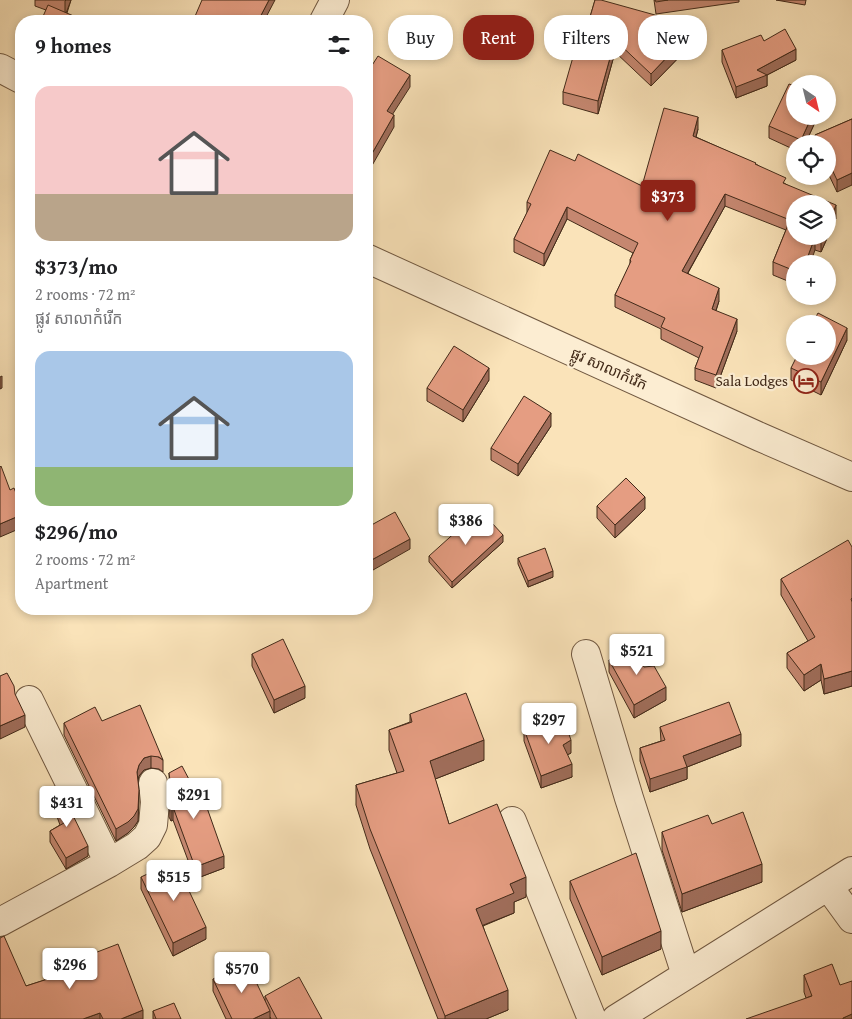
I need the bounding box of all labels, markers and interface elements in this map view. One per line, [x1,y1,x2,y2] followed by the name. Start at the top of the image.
[388,15,453,60] chip: Buy
[463,15,534,60] chip: Rent
[544,15,628,60] chip: Filters
[638,15,707,60] chip: New
[35,30,111,61] text: 9 homes
[325,31,353,59] icon: filters
[786,75,836,125] north arrow
[786,75,836,365] map controls
[149,118,239,208] icon: home
[786,135,836,185] button: locate
[638,180,698,222] pin: $373
[651,184,685,208] text: $373
[786,195,836,245] button: layers
[35,251,118,282] text: $373/mo
[786,255,836,305] button: +
[35,282,135,306] text: 2 rooms · 72 m²
[35,306,122,330] text: ផ្លូវ សាលាកំរើក
[786,315,836,365] button: −
[566,342,651,398] street label: ផ្លូវ សាលាកំរើក
[793,368,819,394] hotel icon: Sala Lodges
[716,370,788,391] place label: Sala Lodges
[149,383,239,473] icon: home
[436,504,496,546] pin: $386
[449,508,483,532] text: $386
[35,516,118,547] text: $296/mo
[35,547,135,571] text: 2 rooms · 72 m²
[35,571,108,595] text: Apartment
[607,634,667,676] pin: $521
[620,638,654,662] text: $521
[519,702,579,745] pin: $297
[532,707,566,731] text: $297
[164,778,224,820] pin: $291
[177,782,211,806] text: $291
[37,786,97,828] pin: $431
[50,790,84,814] text: $431
[144,860,204,902] pin: $515
[157,864,191,888] text: $515
[40,948,100,990] pin: $296
[53,952,87,976] text: $296
[212,952,272,994] pin: $570
[225,956,259,980] text: $570

